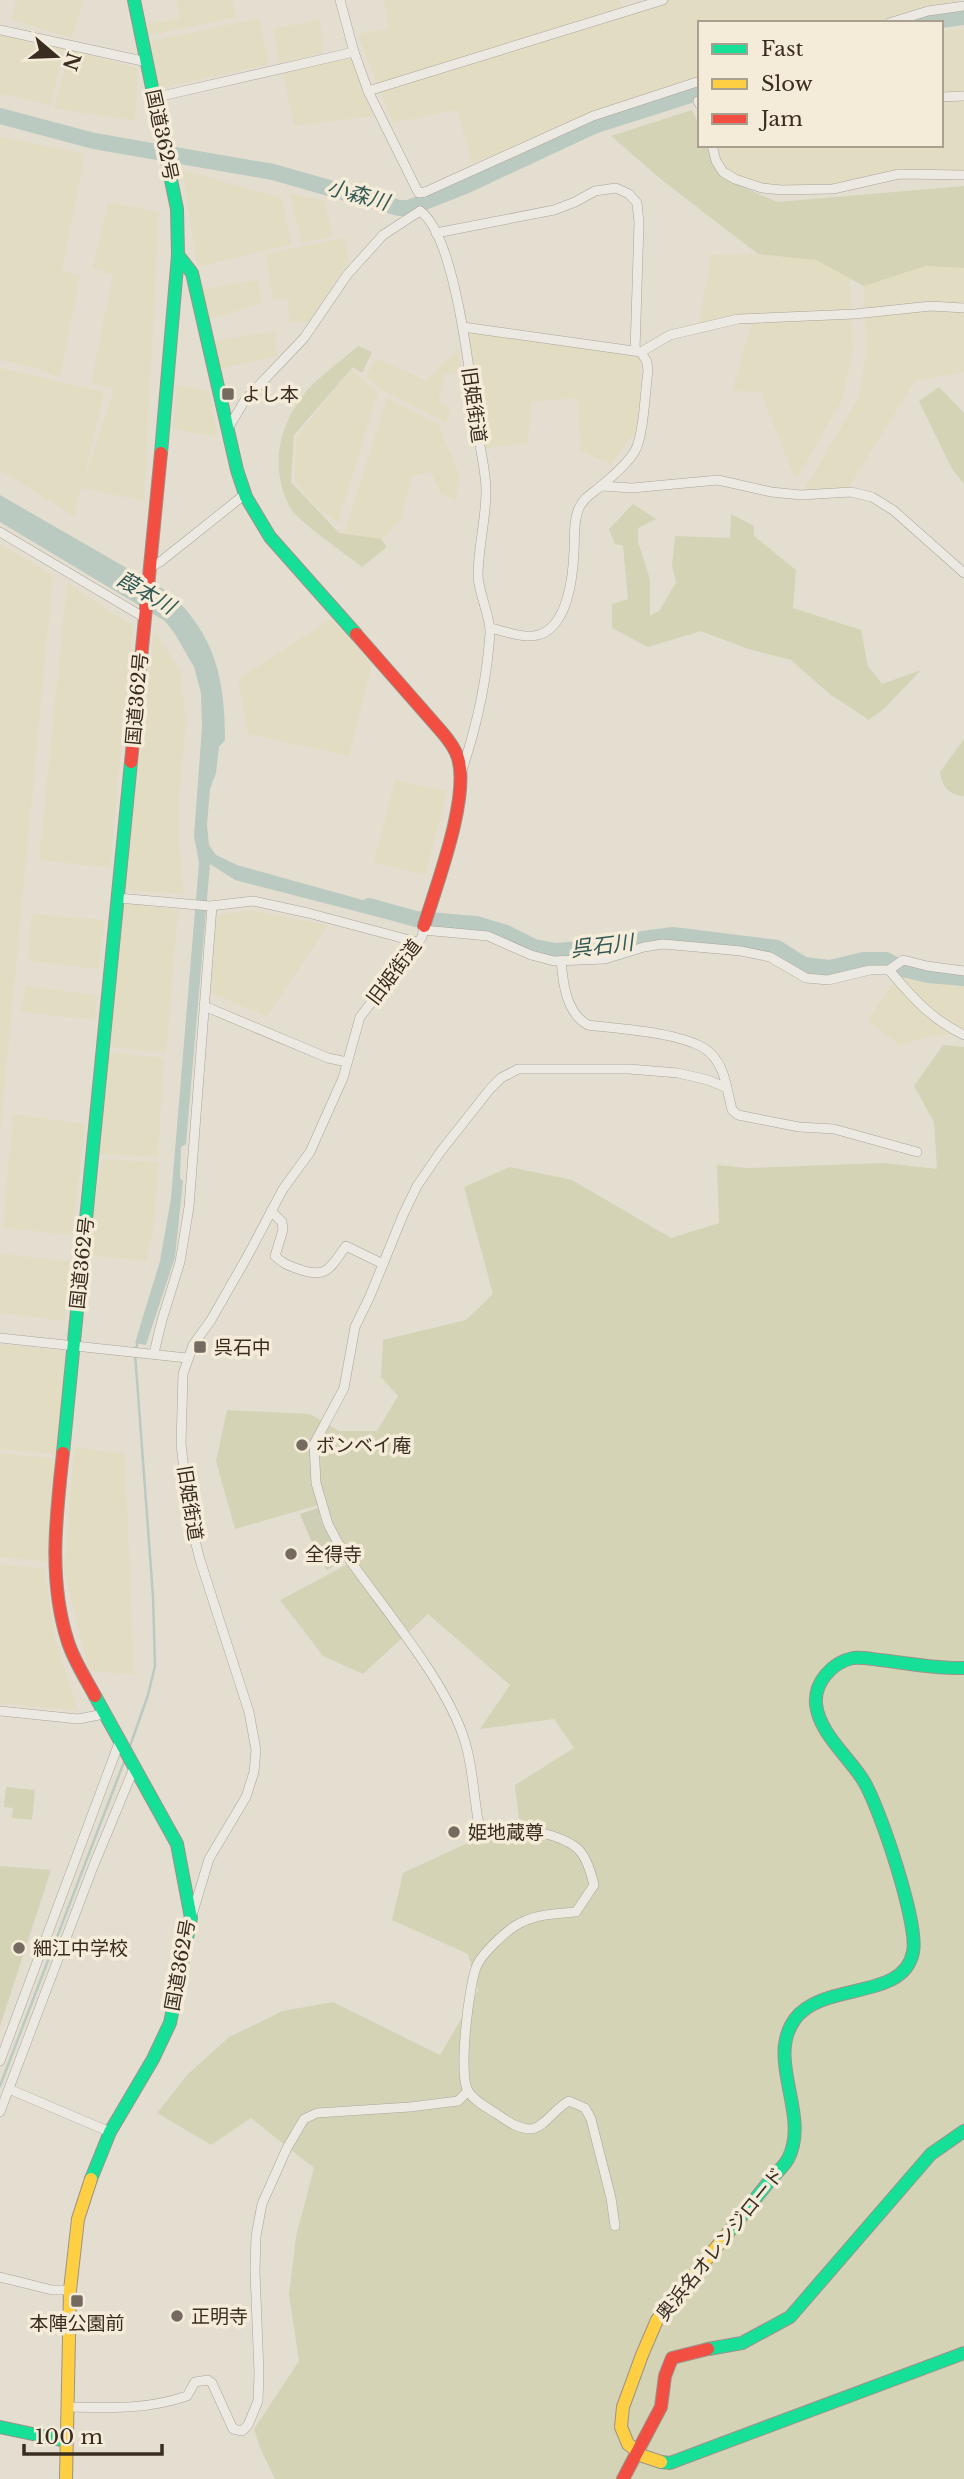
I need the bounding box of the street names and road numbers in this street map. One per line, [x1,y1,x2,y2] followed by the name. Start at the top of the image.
[141,87,183,183] street label: 国道362号
[457,366,491,444] street label: 旧姫街道
[122,652,152,746] street label: 国道362号
[362,935,426,1009] street label: 旧姫街道
[66,1216,98,1310] street label: 国道362号
[173,1464,207,1542] street label: 旧姫街道
[161,1917,199,2013] street label: 国道362号
[651,2163,789,2325] street label: 奥浜名オレンジロード

